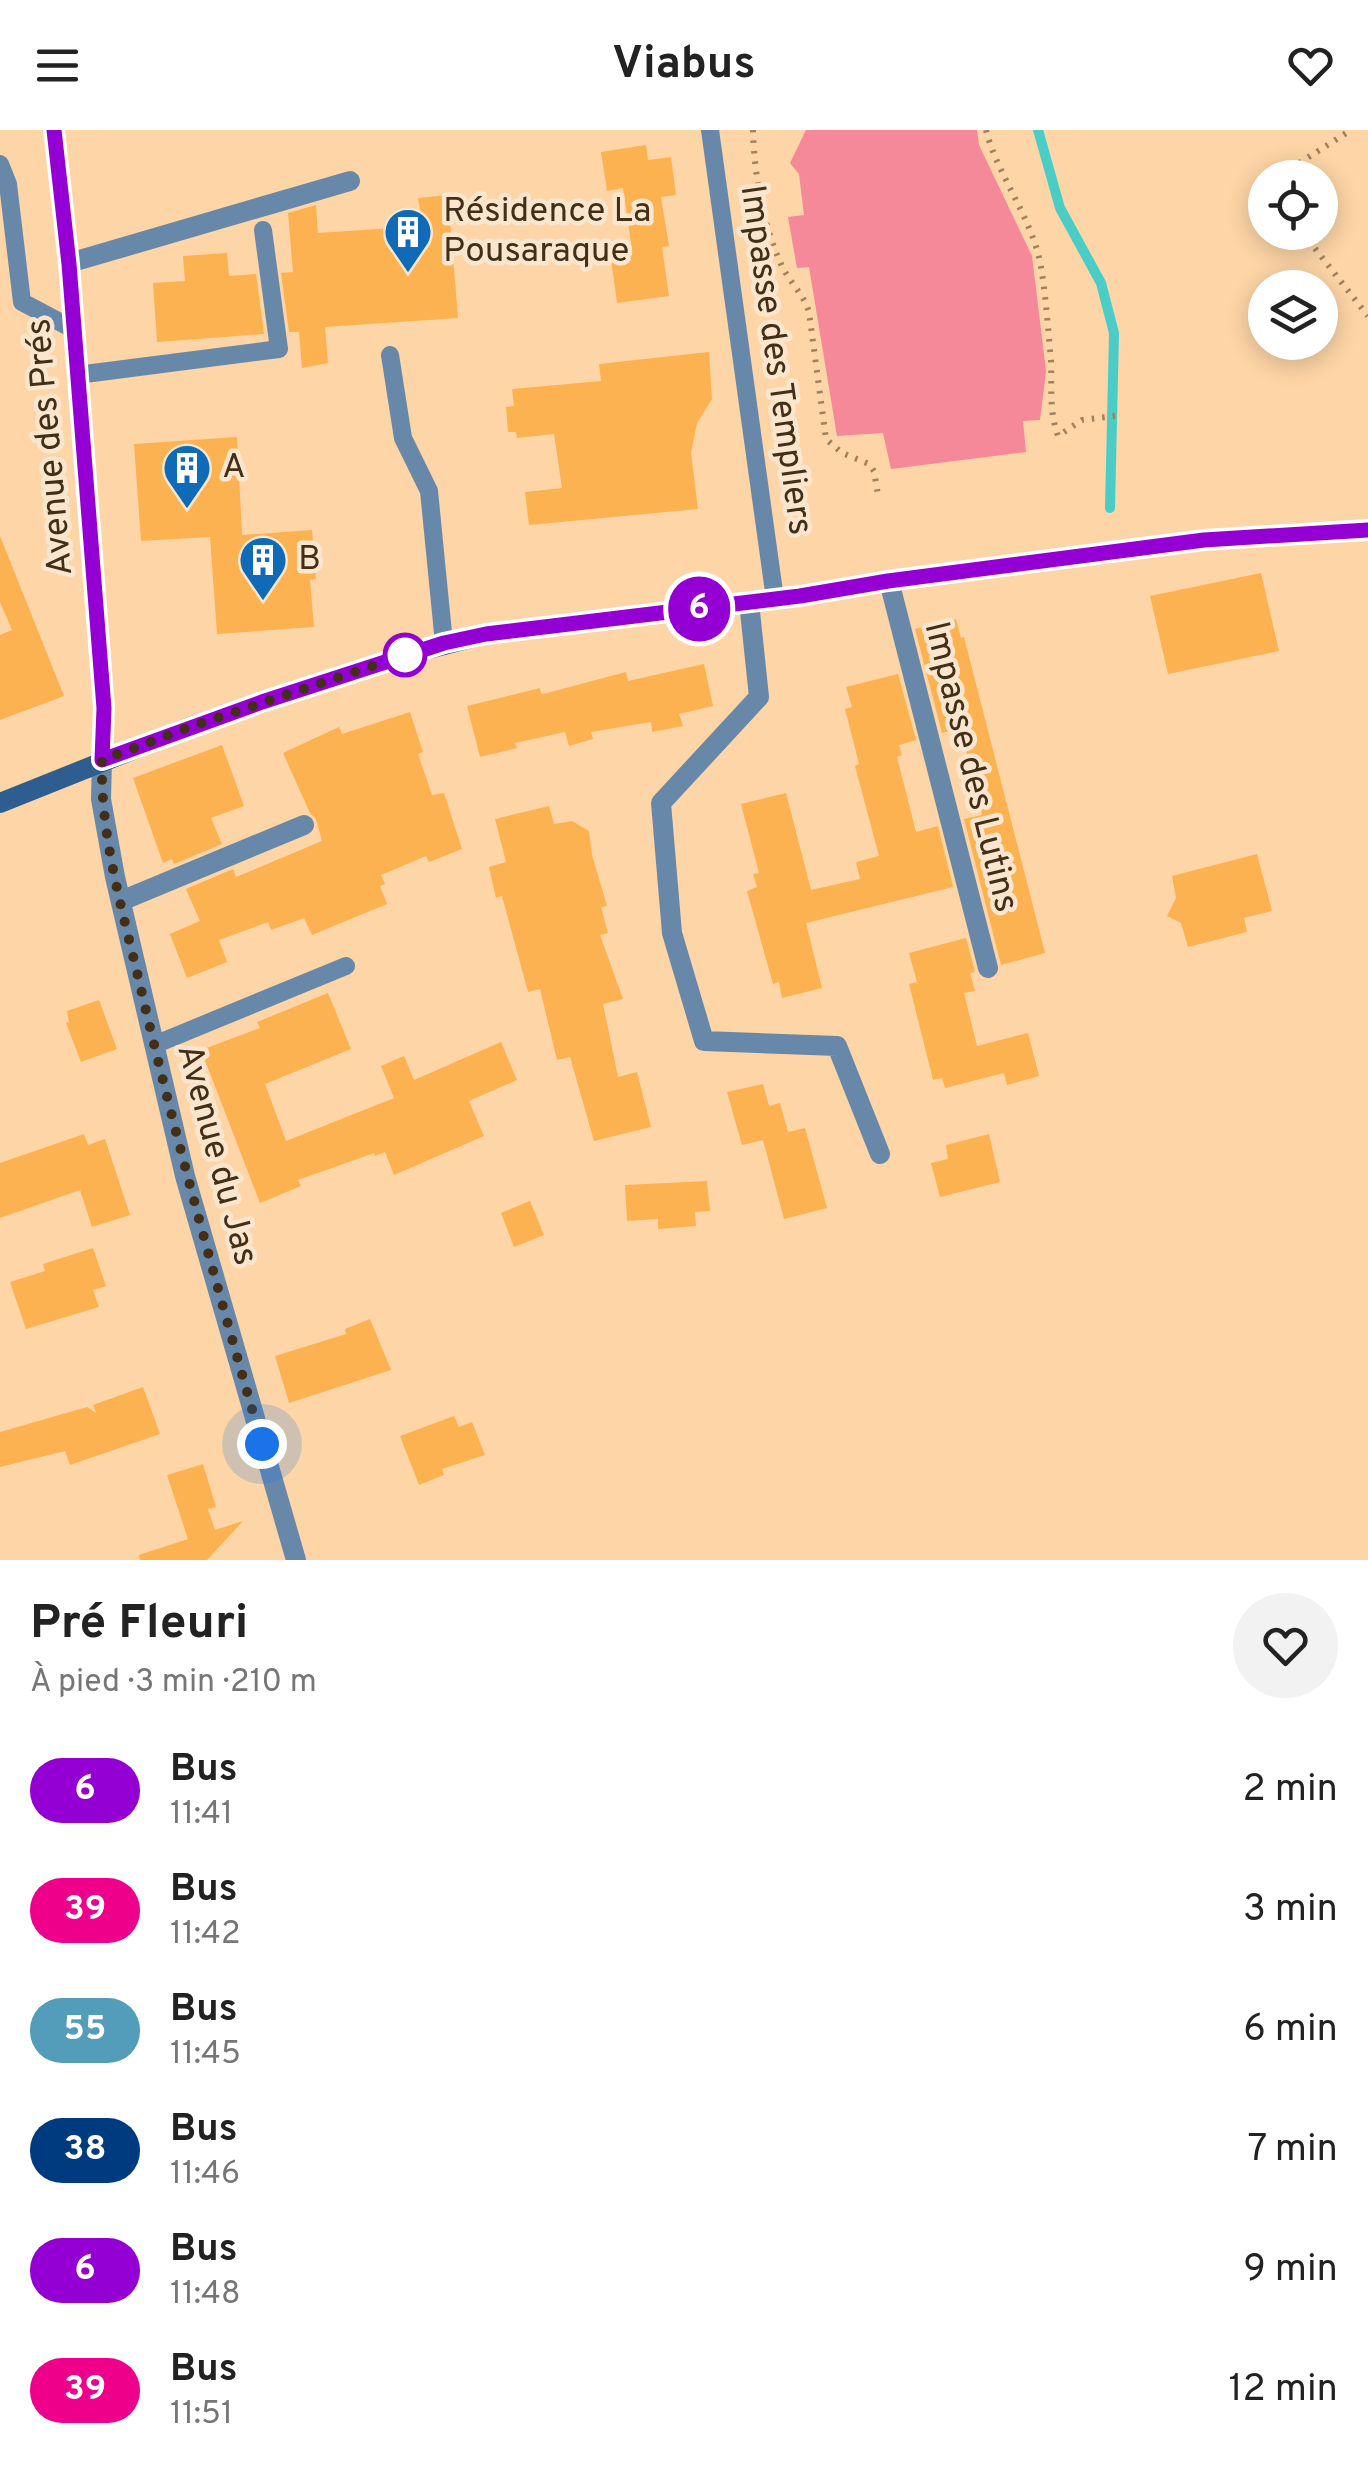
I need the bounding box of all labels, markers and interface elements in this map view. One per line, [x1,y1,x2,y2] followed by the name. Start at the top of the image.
[612,37,756,94] text: Viabus
[30,38,85,93] icon: menu
[1283,38,1338,93] icon: heart
[1248,160,1338,360] map controls
[1248,160,1338,250] button: locate
[729,182,821,538] street label: Impasse des Templiers
[443,190,651,274] place label: Résidence La Pousaraque
[382,206,434,274] building icon: Résidence La Pousaraque
[1248,270,1338,360] button: layers
[18,317,84,577] street label: Avenue des Prés
[161,442,213,510] building icon: A
[222,446,246,490] place label: A
[237,534,289,602] building icon: B
[298,538,321,582] place label: B
[666,576,732,642] line badge: 6
[688,587,710,631] text: 6
[913,617,1027,917] street label: Impasse des Lutins
[384,634,426,676] unlabelled marker
[165,1040,267,1270] street label: Avenue du Jas
[237,1419,287,1469] your location
[1233,1593,1338,1698] button: heart
[30,1595,248,1655] text: Pré Fleuri
[30,1663,317,1703] text: À pied · 3 min · 210 m
[170,1746,237,1795] text: Bus
[1243,1766,1338,1815] text: 2 min
[74,1768,96,1812] text: 6
[170,1795,233,1835] text: 11:41
[170,1866,237,1915] text: Bus
[1243,1886,1338,1935] text: 3 min
[64,1888,106,1932] text: 39
[170,1915,241,1955] text: 11:42
[170,1986,237,2035] text: Bus
[1243,2006,1338,2055] text: 6 min
[64,2008,106,2052] text: 55
[170,2035,241,2075] text: 11:45
[170,2106,237,2155] text: Bus
[1248,2126,1338,2175] text: 7 min
[64,2128,107,2172] text: 38
[170,2155,240,2195] text: 11:46
[170,2226,237,2275] text: Bus
[1243,2246,1338,2295] text: 9 min
[74,2248,96,2292] text: 6
[170,2275,241,2315] text: 11:48
[170,2346,237,2395] text: Bus
[1228,2366,1338,2415] text: 12 min
[64,2368,106,2412] text: 39
[170,2395,233,2435] text: 11:51

